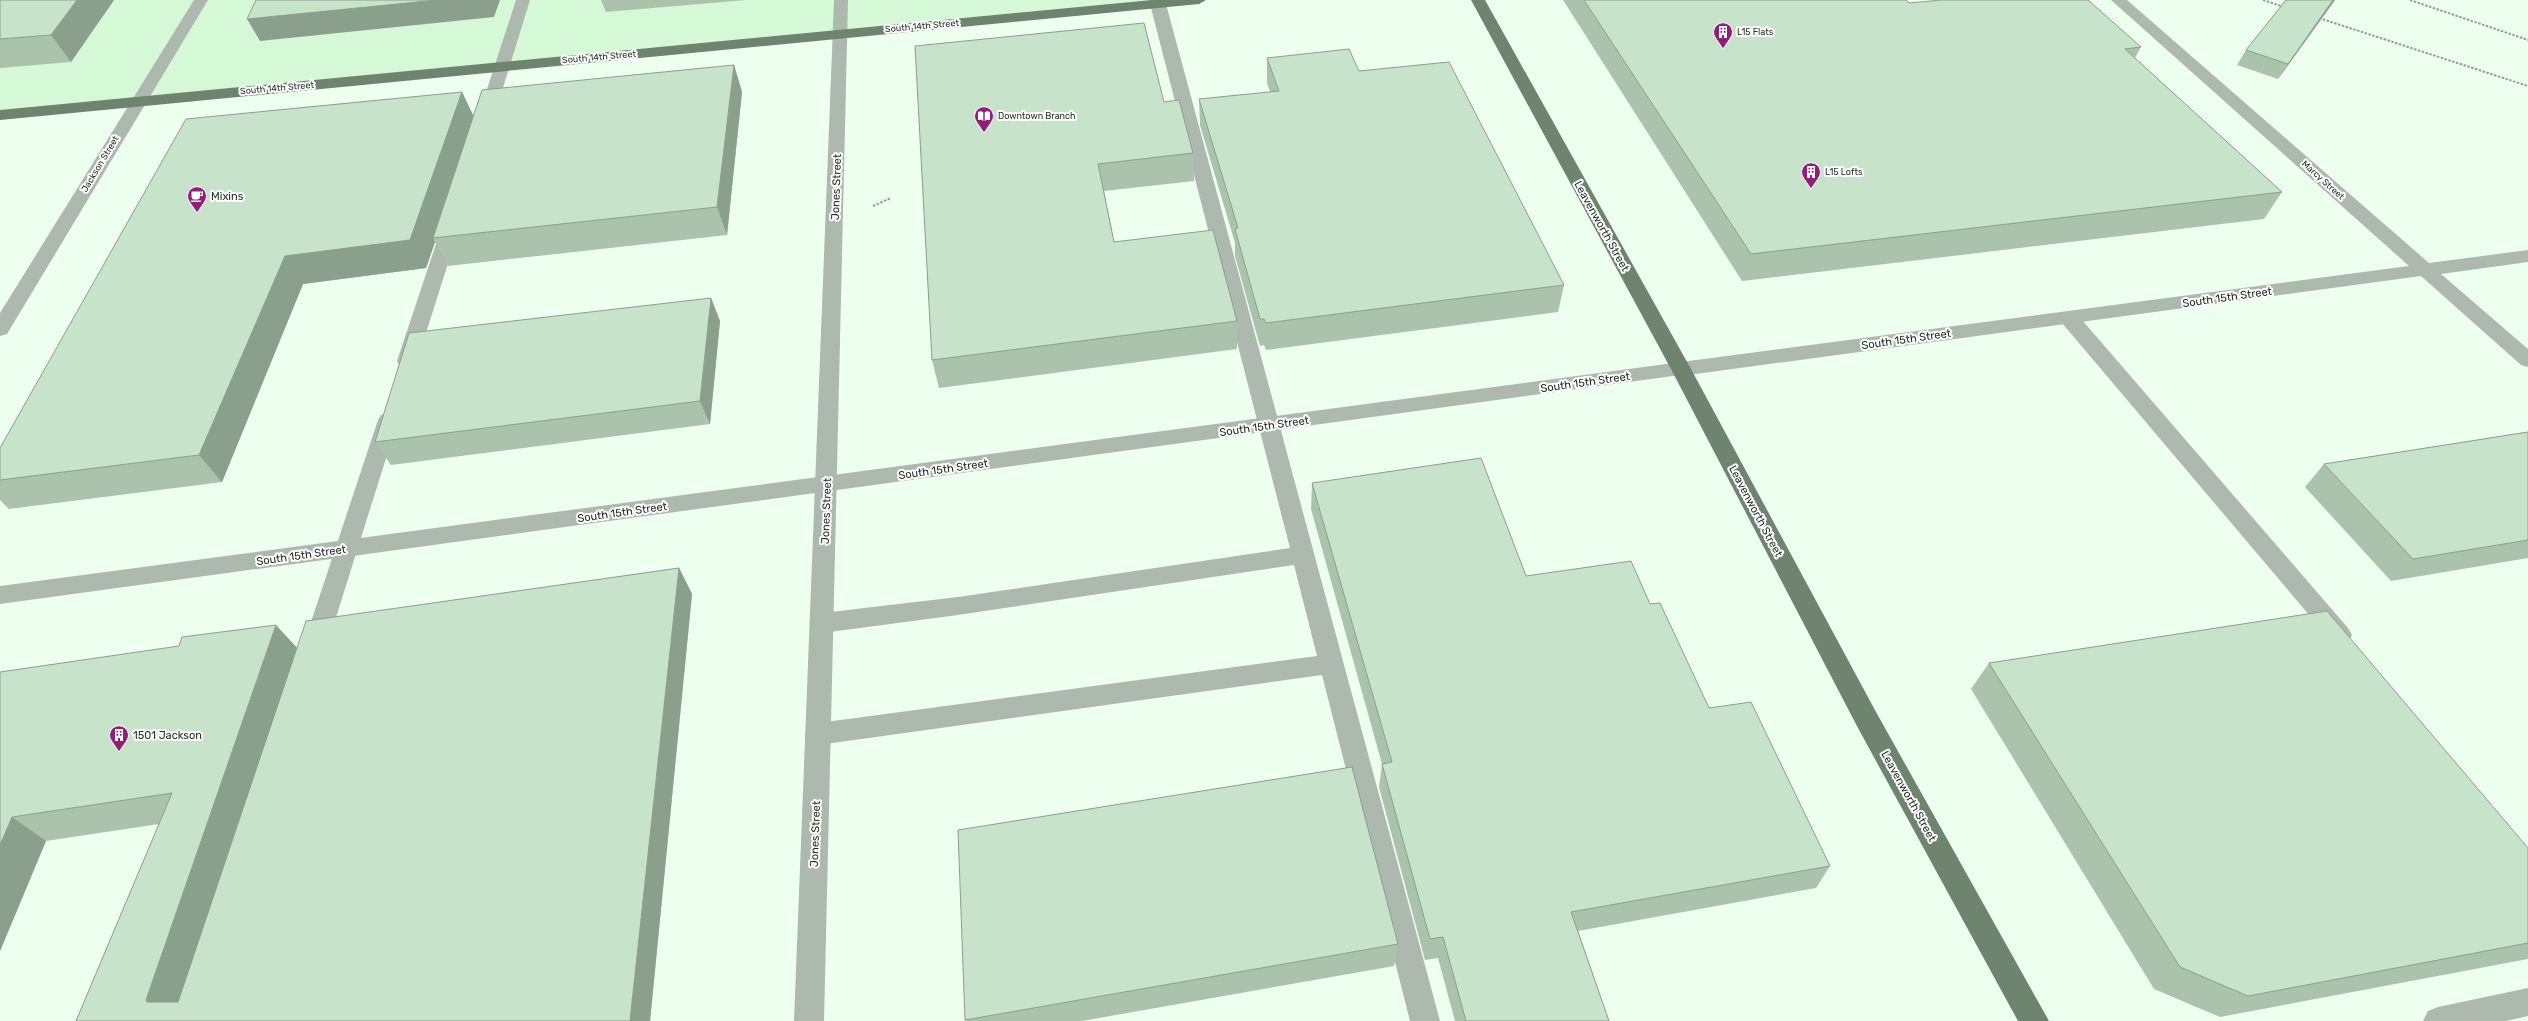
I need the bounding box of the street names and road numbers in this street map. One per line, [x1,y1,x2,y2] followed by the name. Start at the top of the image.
[885,18,960,34] street label: South 14th Street
[562,49,637,65] street label: South 14th Street
[240,80,315,96] street label: South 14th Street
[79,134,121,194] street label: Jackson Street
[829,153,844,220] street label: Jones Street
[2300,158,2346,202] street label: Marcy Street
[1571,179,1632,274] street label: Leavenworth Street
[2181,285,2273,310] street label: South 15th Street
[1860,327,1952,352] street label: South 15th Street
[1539,370,1631,395] street label: South 15th Street
[1218,414,1310,439] street label: South 15th Street
[897,457,989,482] street label: South 15th Street
[1726,463,1785,560] street label: Leavenworth Street
[819,477,834,544] street label: Jones Street
[576,500,668,525] street label: South 15th Street
[255,543,347,568] street label: South 15th Street
[1878,749,1939,844] street label: Leavenworth Street
[808,800,823,867] street label: Jones Street

